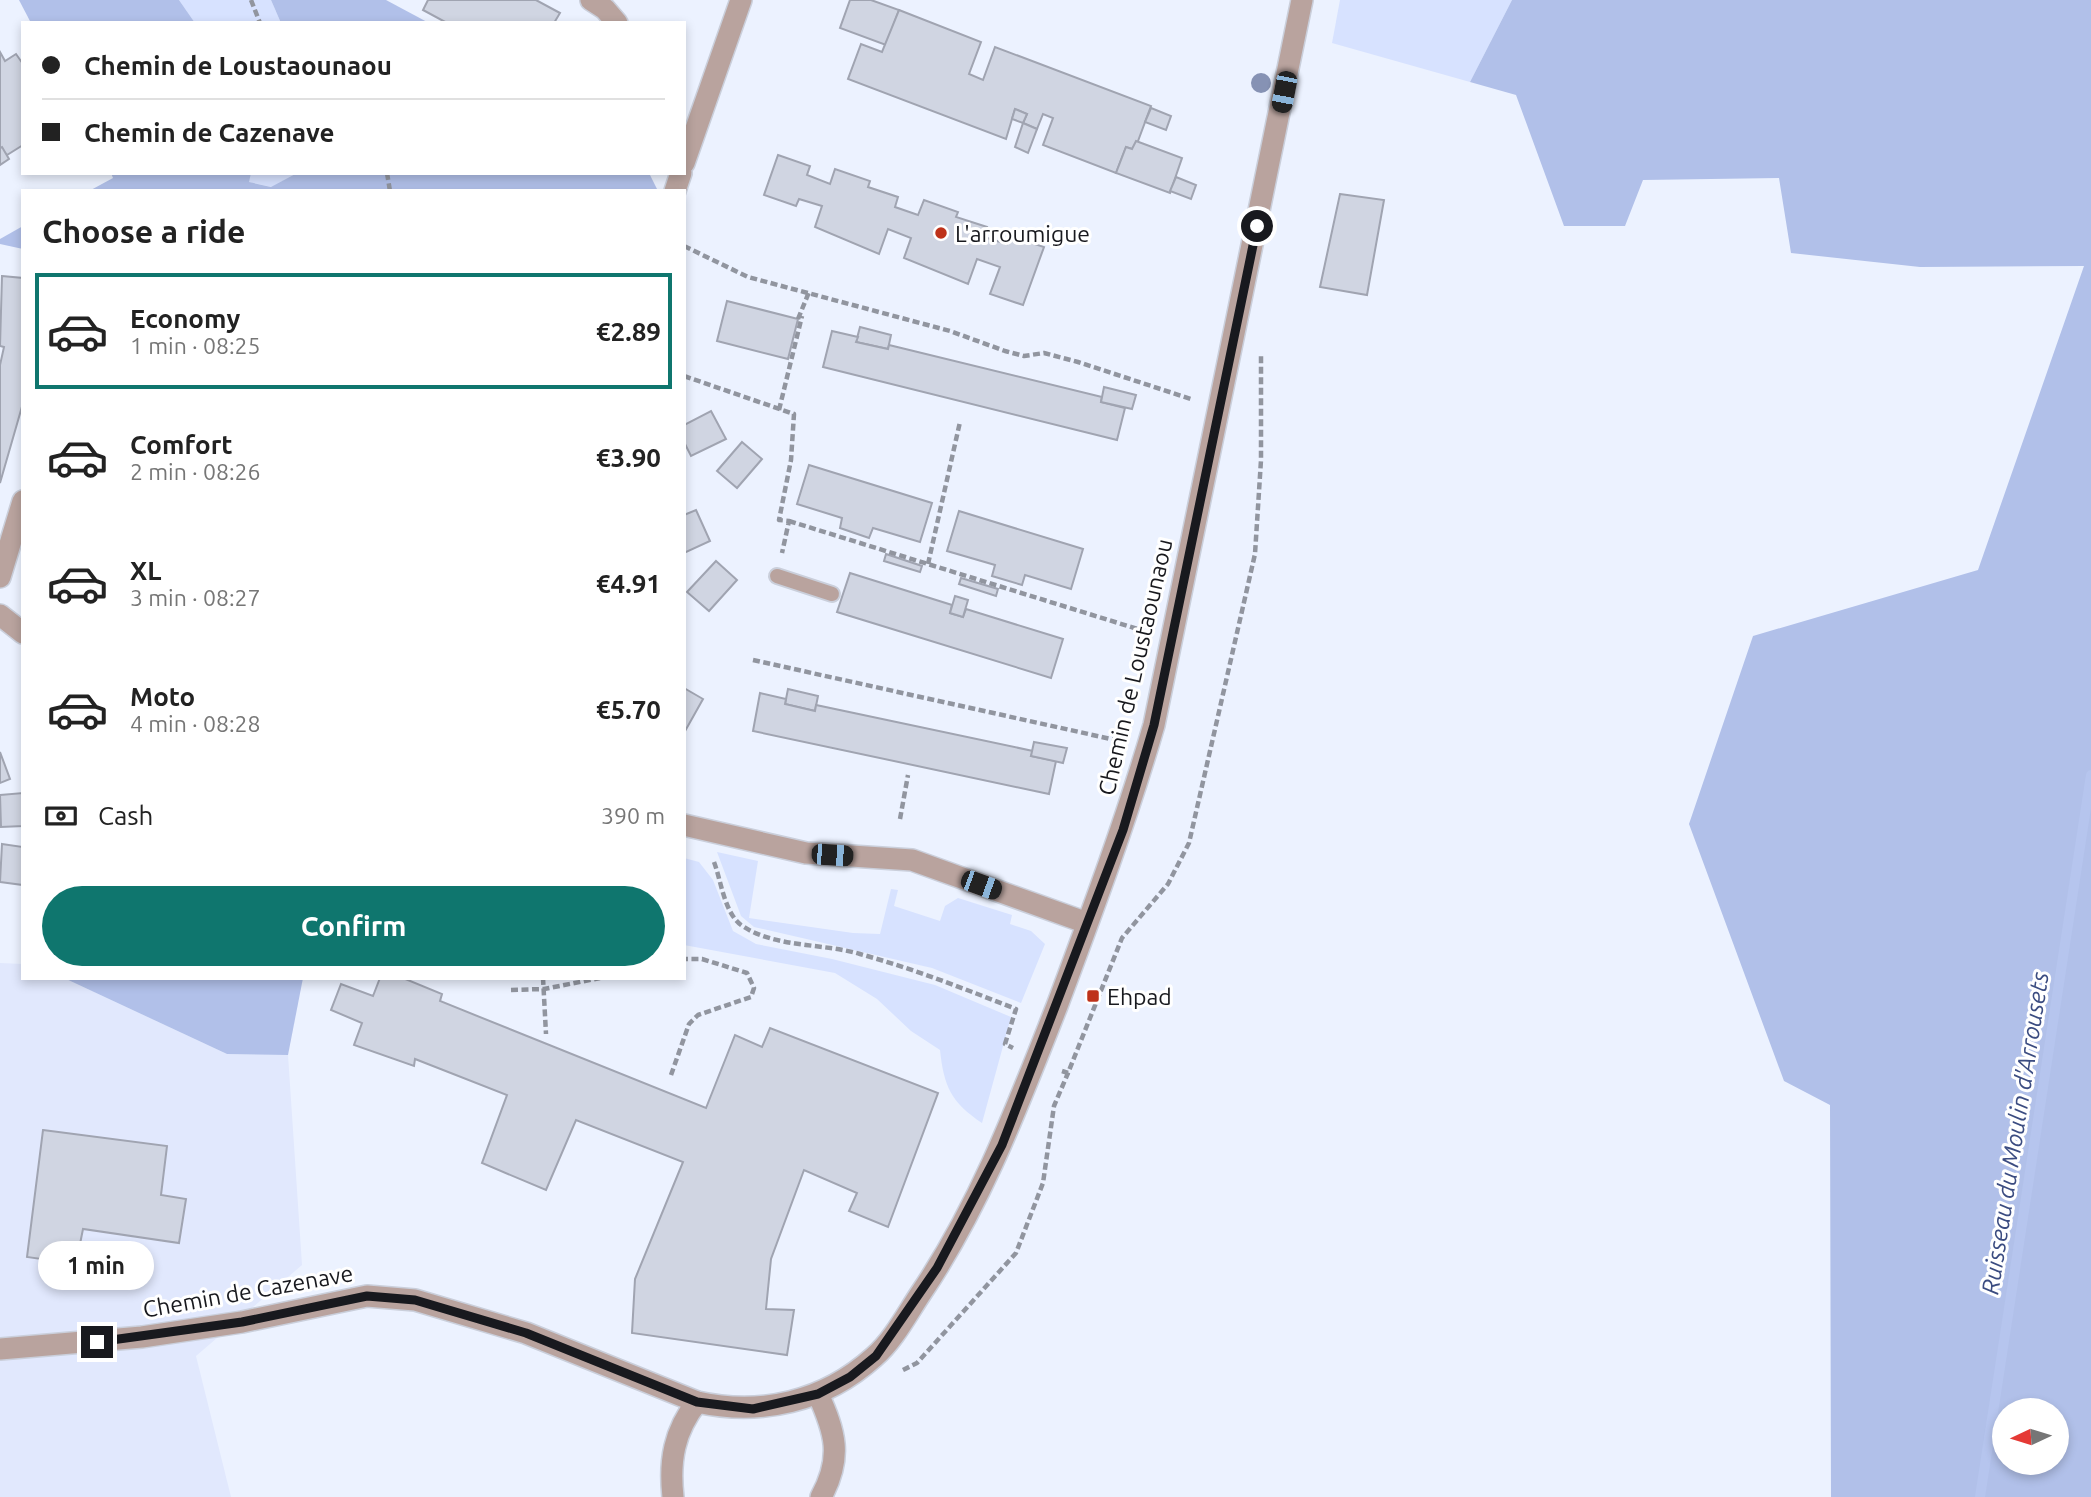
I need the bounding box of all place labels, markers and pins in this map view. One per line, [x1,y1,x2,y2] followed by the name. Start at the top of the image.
[955,221,1090,246] place label: L'arroumigue
[933,225,949,241] marker: L'arroumigue
[1107,984,1172,1009] place label: Ehpad
[1085,988,1101,1004] marker: Ehpad

